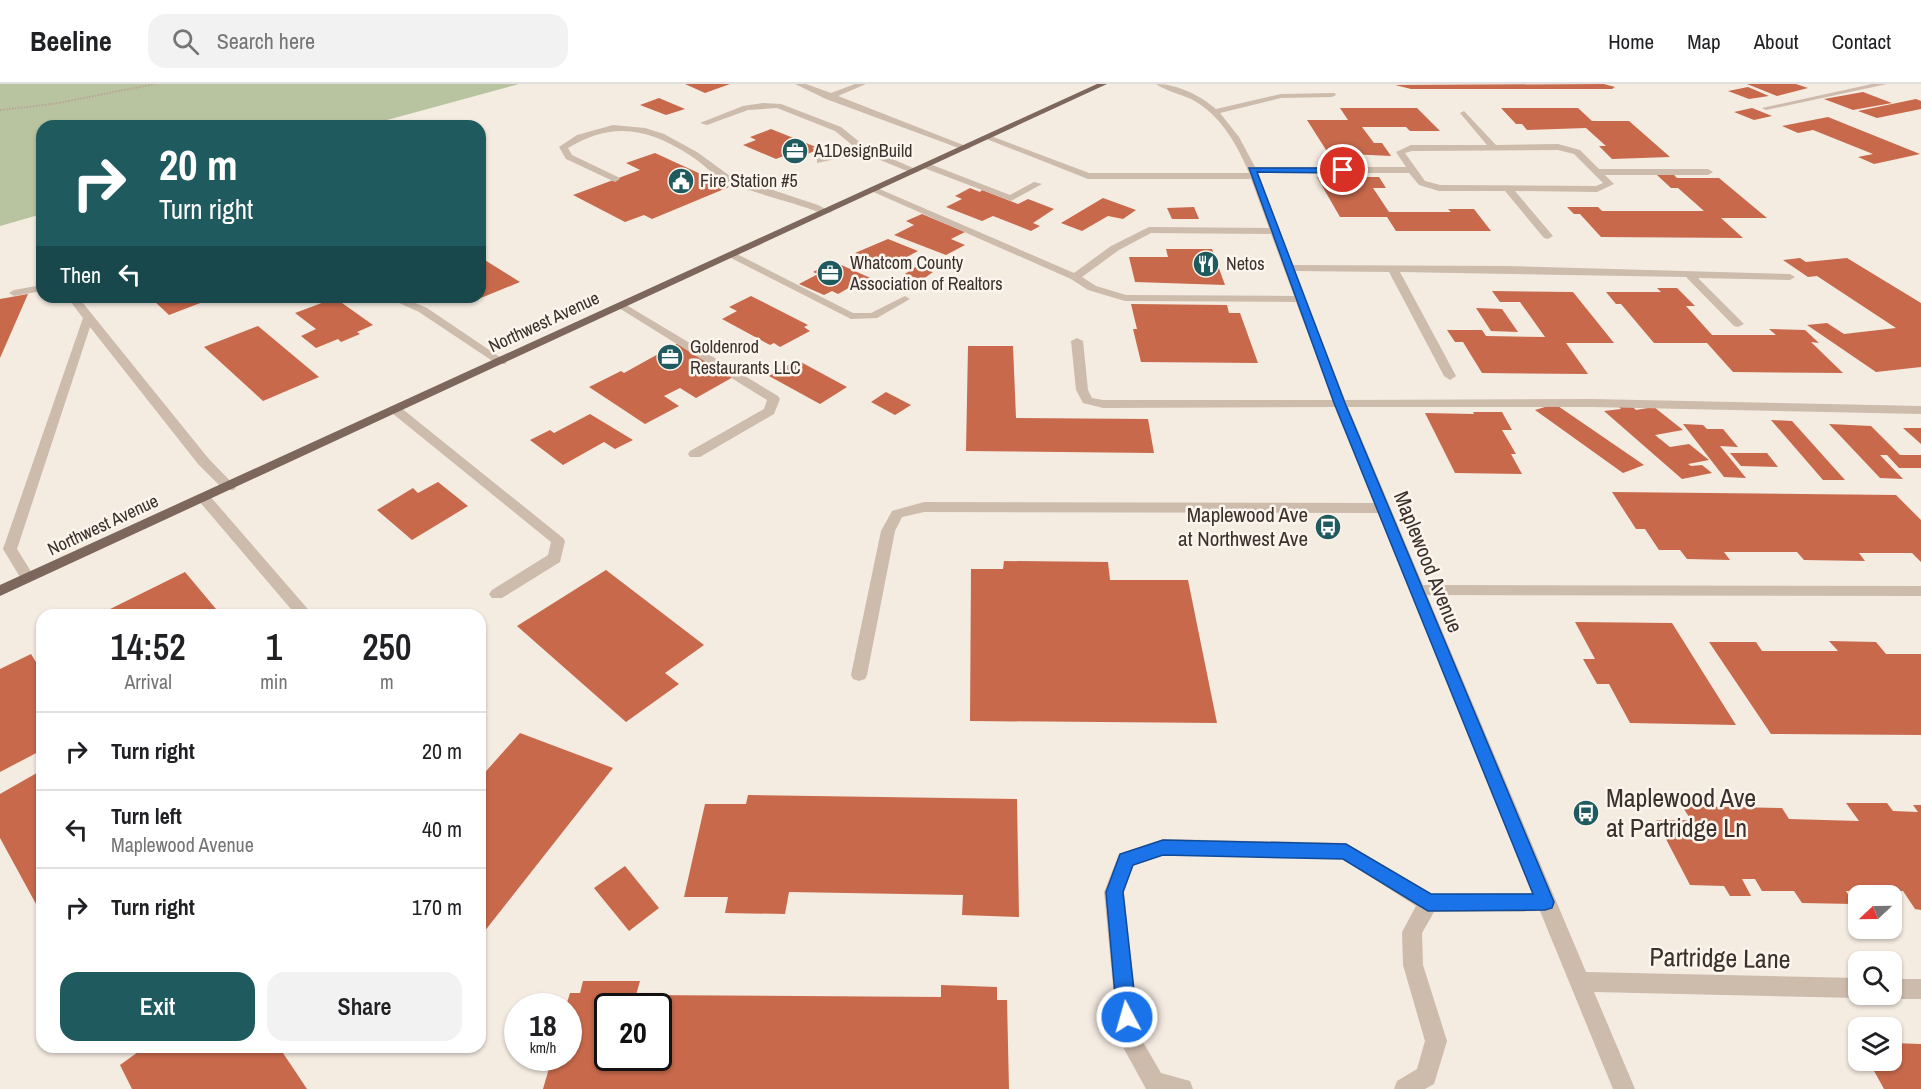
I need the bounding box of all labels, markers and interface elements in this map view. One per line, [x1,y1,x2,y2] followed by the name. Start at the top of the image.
[148,14,568,68] search box
[30,22,112,60] text: Beeline
[169,25,202,58] icon: search
[217,26,315,56] text: Search here
[1608,27,1654,56] text: Home
[1687,27,1721,56] text: Map
[1754,27,1799,56] text: About
[1832,27,1891,56] text: Contact
[780,136,810,166] office icon: A1DesignBuild
[159,137,238,193] text: 20 m
[813,138,912,163] place label: A1DesignBuild
[60,144,138,222] icon: right
[1317,144,1368,195] pin
[1326,153,1359,186] icon: arrive
[666,166,696,196] public building icon: Fire Station #5
[700,168,798,193] place label: Fire Station #5
[159,191,253,227] text: Turn right
[1191,249,1221,279] restaurant icon: Netos
[849,250,1003,296] place label: Whatcom County Association of Realtors
[1226,251,1265,276] place label: Netos
[113,258,146,291] icon: left
[815,258,845,288] office icon: Whatcom County Association of Realtors
[60,260,101,290] text: Then
[484,285,603,358] street label: Northwest Avenue
[690,334,801,380] place label: Goldenrod Restaurants LLC
[655,342,685,372] office icon: Goldenrod Restaurants LLC
[1387,487,1470,637] street label: Maplewood Avenue
[43,488,162,561] street label: Northwest Avenue
[1178,500,1308,553] place label: Maplewood Ave at Northwest Ave
[1313,512,1343,542] bus stop icon: Maplewood Ave at Northwest Ave
[111,623,186,671] text: 14:52
[266,623,282,671] text: 1
[362,623,411,671] text: 250
[124,668,172,695] text: Arrival
[260,668,288,695] text: min
[380,668,394,695] text: m
[60,735,93,768] icon: right
[111,736,195,766] text: Turn right
[422,736,462,766] text: 20 m
[1606,780,1756,845] place label: Maplewood Ave at Partridge Ln
[1571,798,1601,828] bus stop icon: Maplewood Ave at Partridge Ln
[111,801,182,831] text: Turn left
[60,813,93,846] icon: left
[422,814,462,844] text: 40 m
[111,831,254,858] text: Maplewood Avenue
[1848,885,1902,939] north arrow
[1848,885,1902,1071] map controls
[60,891,93,924] icon: right
[111,892,195,922] text: Turn right
[412,892,462,922] text: 170 m
[1649,939,1791,976] street label: Partridge Lane
[1848,951,1902,1005] button: search
[60,972,255,1041] button: Exit
[267,972,462,1041] button: Share
[1095,985,1159,1049] position arrow
[594,993,672,1071] speed limit sign: 20
[529,1005,557,1045] text: 18
[1848,1017,1902,1071] button: layers
[530,1037,556,1058] text: km/h

